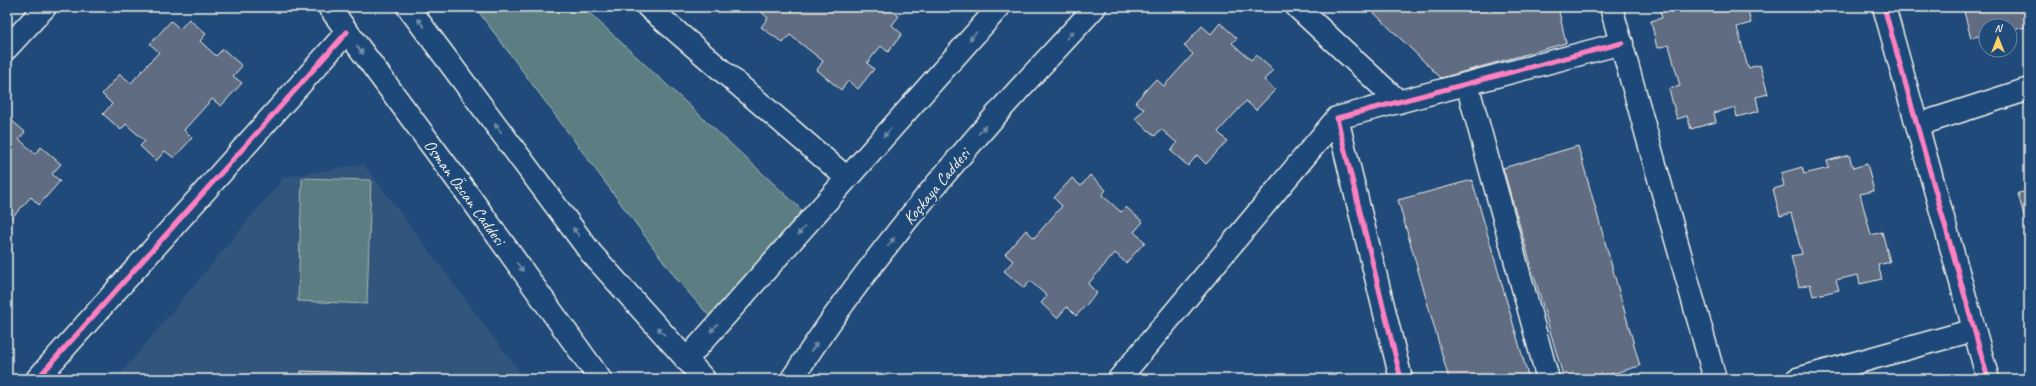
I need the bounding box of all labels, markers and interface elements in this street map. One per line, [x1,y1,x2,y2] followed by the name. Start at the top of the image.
[417,18,425,29] one-way arrow
[1978,18,2018,58] north arrow
[1995,21,2004,35] text: N
[1066,30,1075,40] one-way arrow
[968,31,978,41] one-way arrow
[356,44,364,55] one-way arrow
[494,122,503,133] one-way arrow
[978,125,987,136] one-way arrow
[882,128,891,139] one-way arrow
[419,135,511,251] street label: Osman Özcan Caddesi
[898,143,975,229] street label: Koçkaya Caddesi
[796,226,805,236] one-way arrow
[572,227,580,237] one-way arrow
[886,236,895,247] one-way arrow
[516,262,524,273] one-way arrow
[710,323,719,333] one-way arrow
[656,325,665,336] one-way arrow
[810,341,818,352] one-way arrow

